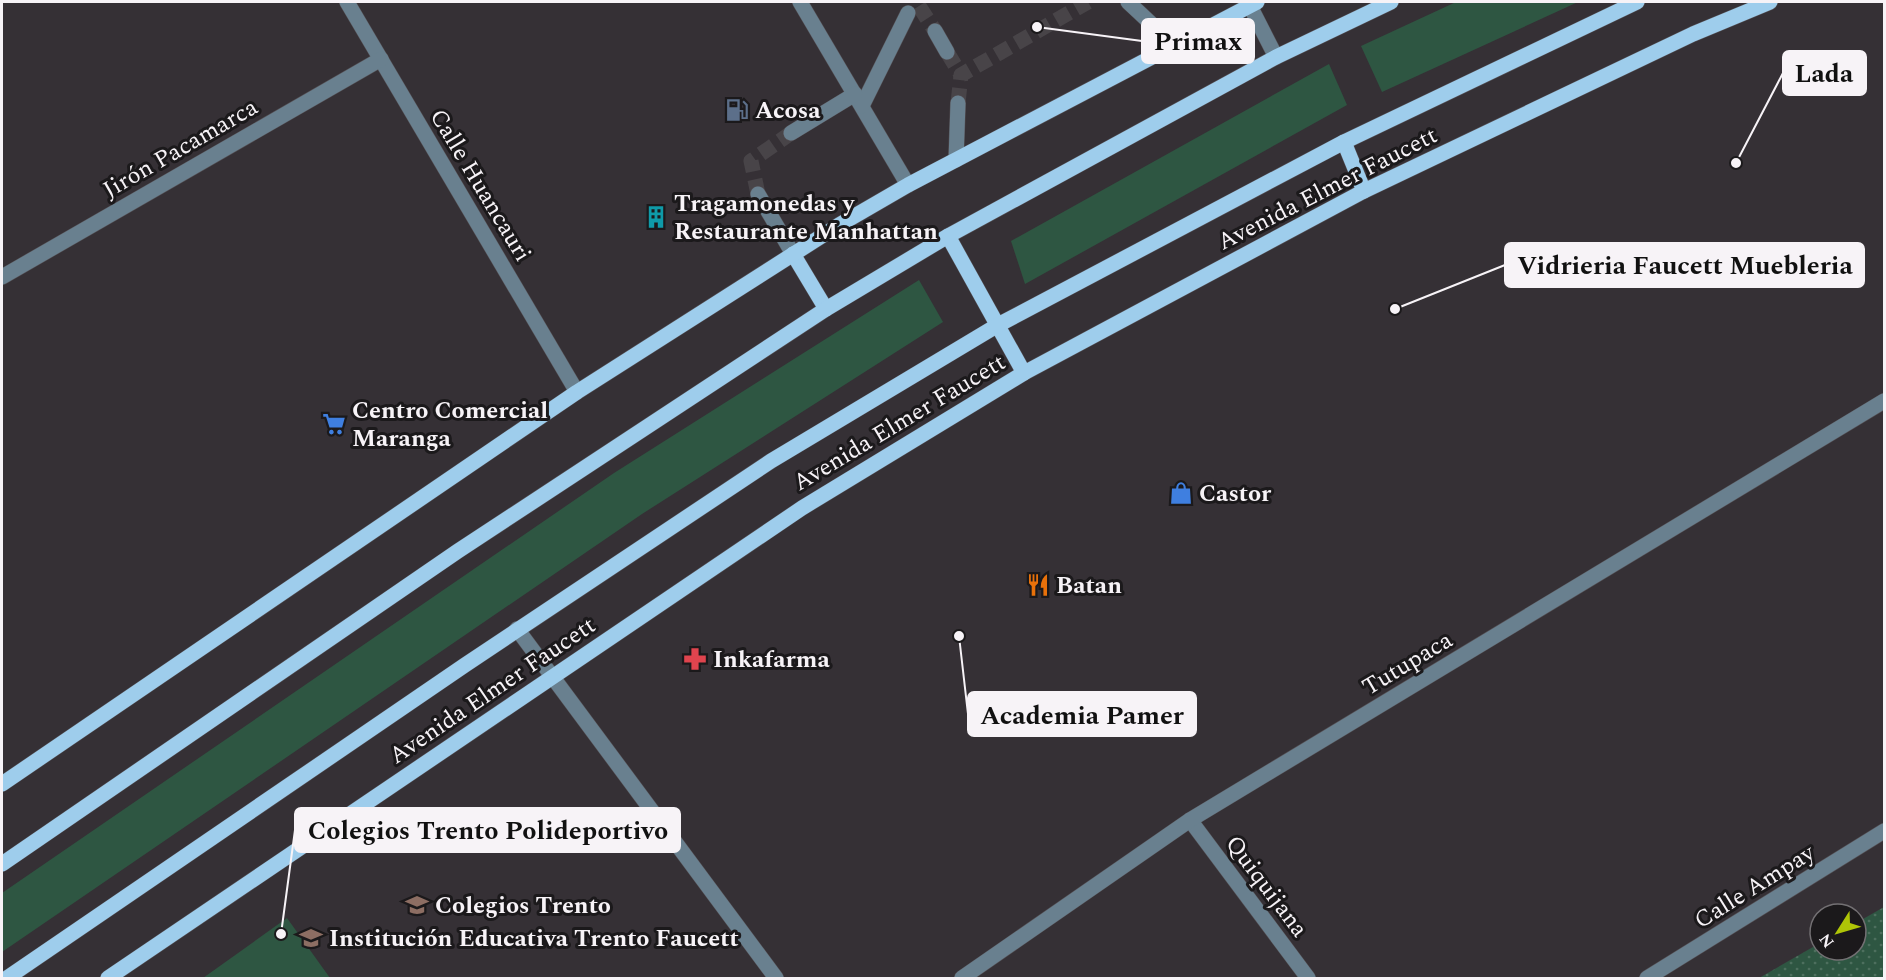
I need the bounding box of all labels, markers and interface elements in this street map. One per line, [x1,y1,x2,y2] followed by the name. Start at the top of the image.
[1142,19,1254,63] callout: Primax
[1154,22,1242,62] text: Primax
[1783,51,1866,95] callout: Lada
[1795,54,1854,94] text: Lada
[96,90,265,208] street label: Jirón Pacamarca
[755,93,821,129] place label: Acosa
[724,97,750,123] fuel station icon: Acosa
[420,102,540,269] street label: Calle Huancauri
[1211,118,1444,260] street label: Avenida Elmer Faucett
[674,186,938,250] place label: Tragamonedas y Restaurante Manhattan
[643,204,669,230] building icon: Tragamonedas y Restaurante Manhattan
[1505,243,1864,287] callout: Vidrieria Faucett Muebleria
[1517,246,1853,286] text: Vidrieria Faucett Muebleria
[786,345,1013,501] street label: Avenida Elmer Faucett
[352,393,548,457] place label: Centro Comercial Maranga
[321,411,347,437] supermarket icon: Centro Comercial Maranga
[1199,476,1272,512] place label: Castor
[1168,480,1194,506] shop icon: Castor
[1056,568,1122,604] place label: Batan
[1025,572,1051,598] restaurant icon: Batan
[382,608,603,774] street label: Avenida Elmer Faucett
[1355,623,1460,705] street label: Tutupaca
[713,642,830,678] place label: Inkafarma
[682,646,708,672] pharmacy icon: Inkafarma
[968,692,1196,736] callout: Academia Pamer
[980,696,1185,736] text: Academia Pamer
[295,808,680,852] callout: Colegios Trento Polideportivo
[308,811,668,851] text: Colegios Trento Polideportivo
[1216,828,1317,945] street label: Quiquijana
[1687,835,1823,938] street label: Calle Ampay
[435,888,611,924] place label: Colegios Trento
[404,892,430,918] school or university icon: Colegios Trento
[1808,902,1868,962] north arrow
[329,921,739,957] place label: Institución Educativa Trento Faucett
[298,925,324,951] school or university icon: Institución Educativa Trento Faucett
[1813,928,1840,953] text: N

